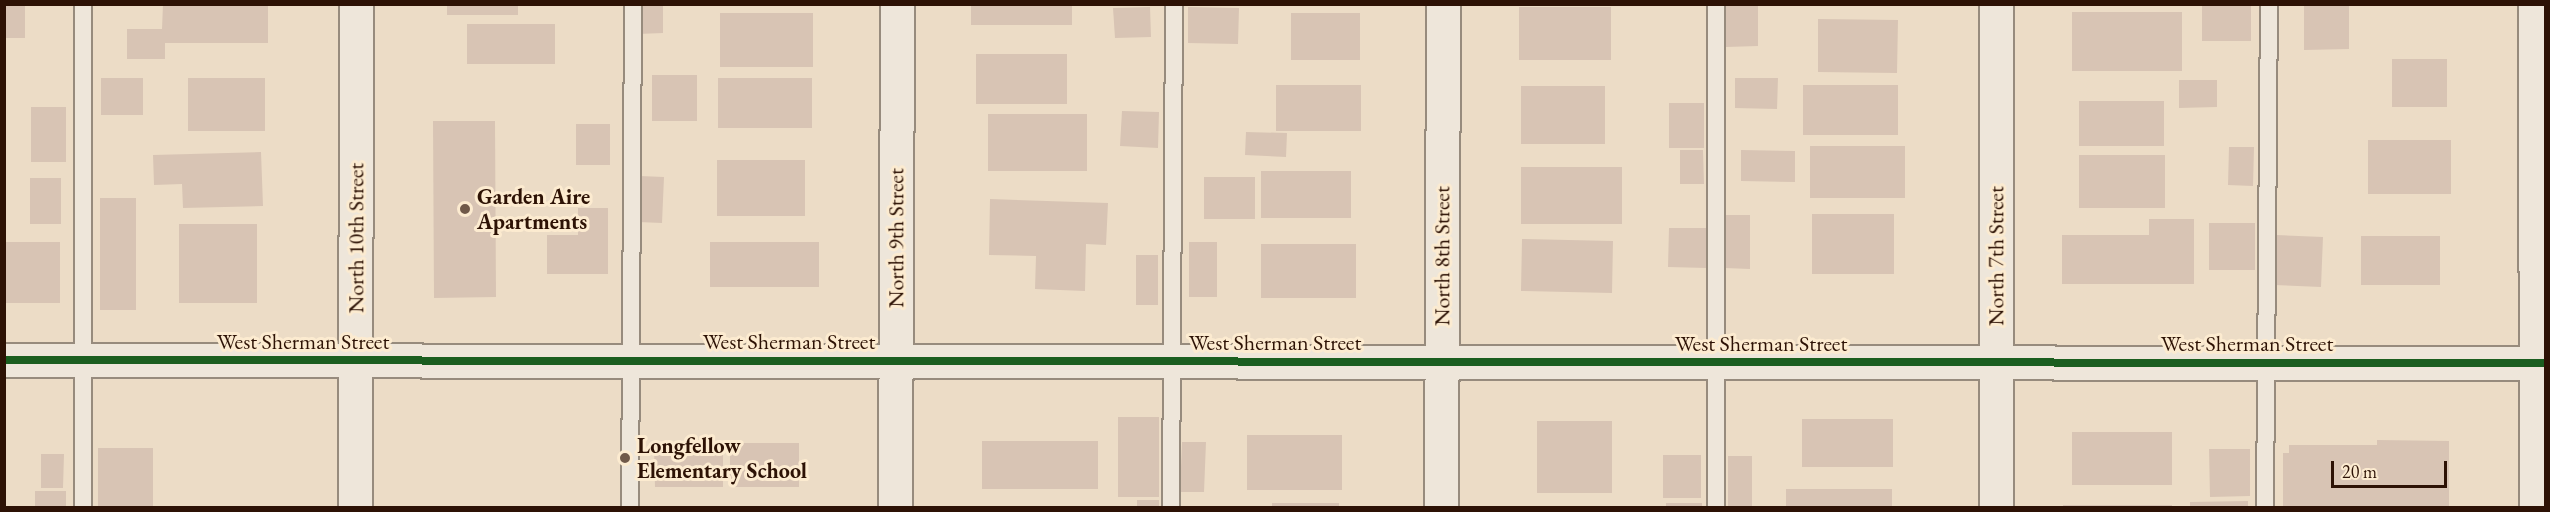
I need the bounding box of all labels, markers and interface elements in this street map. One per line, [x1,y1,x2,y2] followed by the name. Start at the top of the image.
[343,163,369,313] street label: North 10th Street
[883,168,909,308] street label: North 9th Street
[477,183,590,234] place label: Garden Aire Apartments
[1429,186,1455,326] street label: North 8th Street
[1983,186,2009,326] street label: North 7th Street
[458,202,472,216] marker: Garden Aire Apartments
[217,329,389,355] street label: West Sherman Street
[703,329,875,355] street label: West Sherman Street
[1189,330,1361,356] street label: West Sherman Street
[1675,331,1847,357] street label: West Sherman Street
[2161,331,2333,357] street label: West Sherman Street
[637,432,807,484] place label: Longfellow Elementary School
[2334,449,2450,487] scale bar
[618,451,632,465] marker: Longfellow Elementary School
[2342,460,2377,483] text: 20 m

